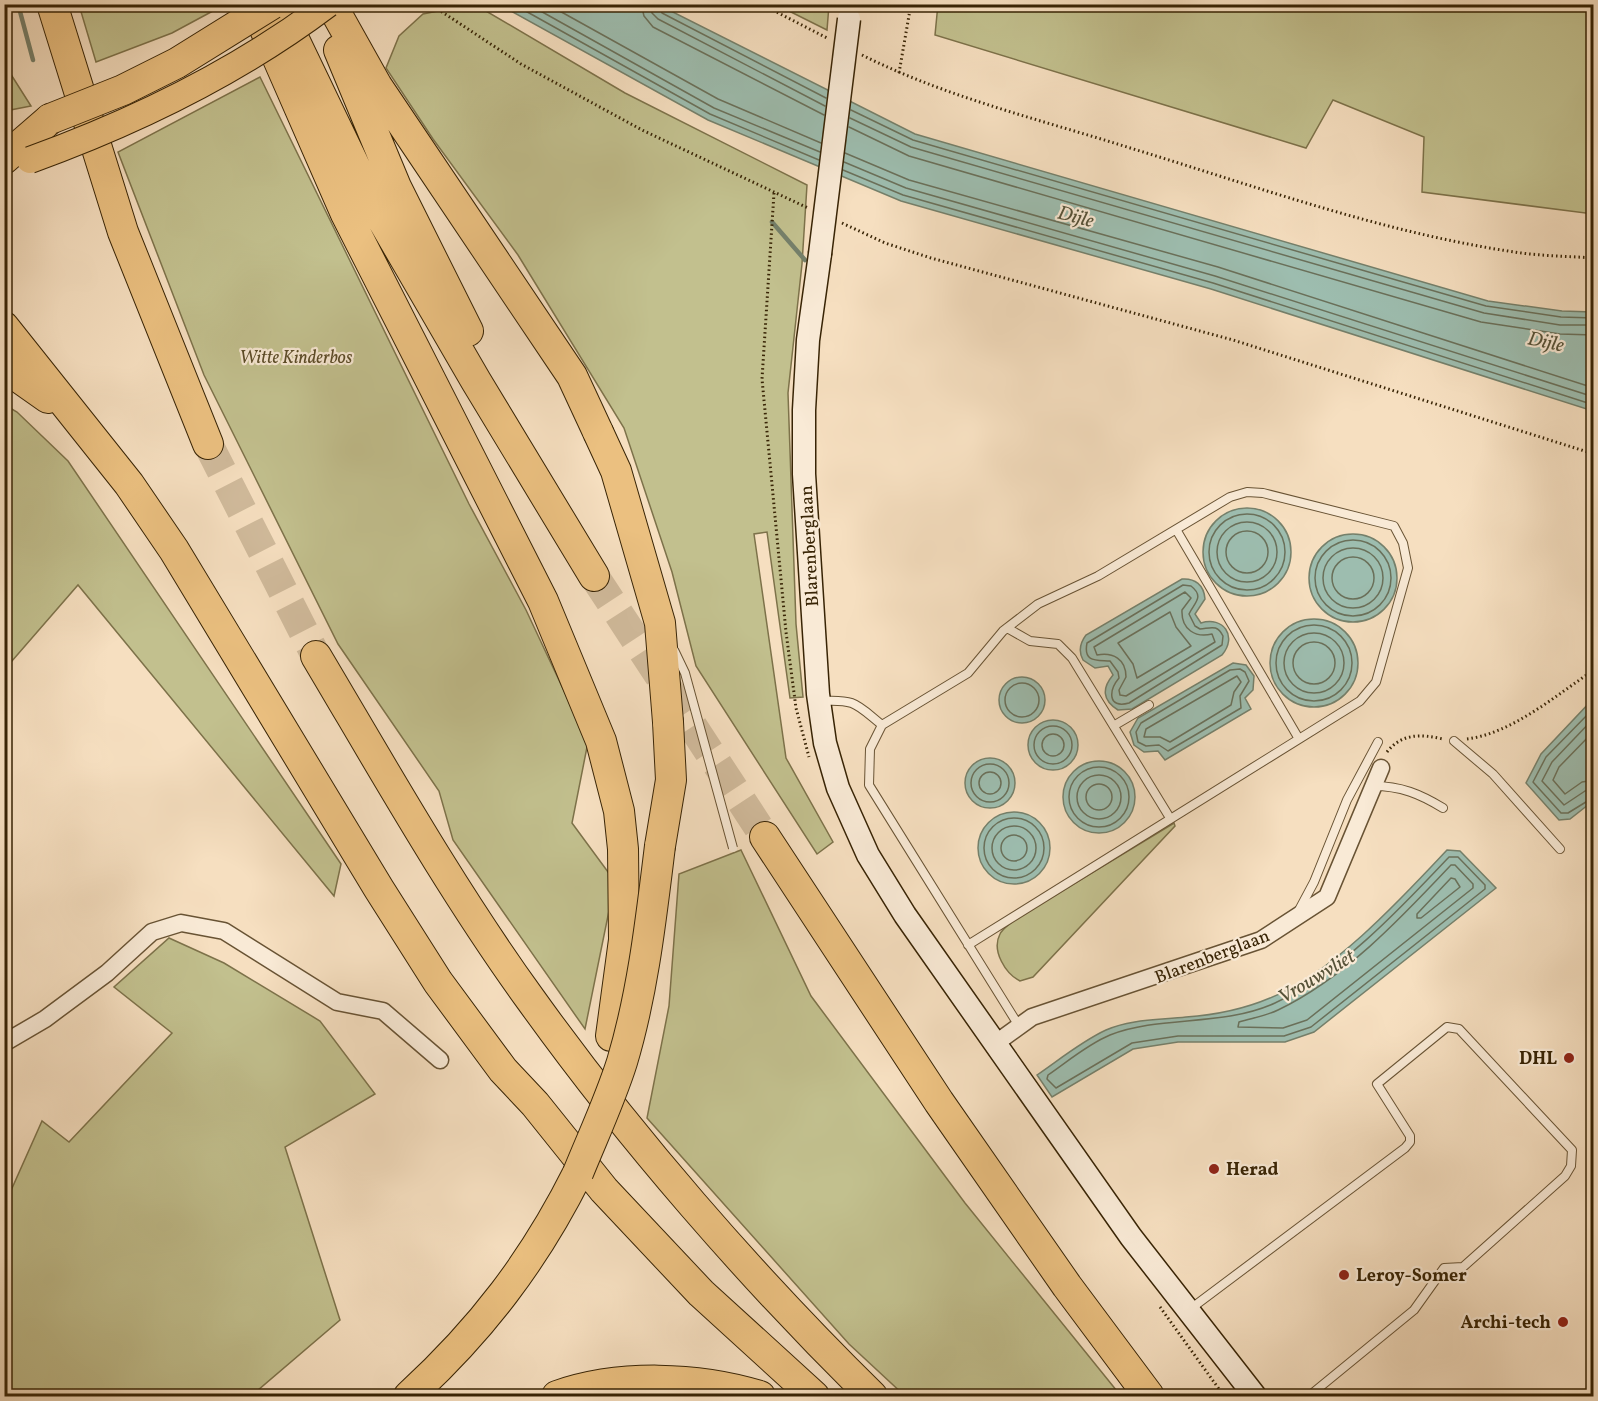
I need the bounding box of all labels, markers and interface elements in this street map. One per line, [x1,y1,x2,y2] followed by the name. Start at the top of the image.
[1054,200,1097,236] water label: Dijle
[1525,325,1567,361] water label: Dijle
[240,346,353,371] park label: Witte Kinderbos
[795,484,826,607] street label: Blarenberglaan
[1151,924,1274,991] street label: Blarenberglaan
[1273,943,1361,1012] water label: Vrouwvliet
[1519,1047,1557,1072] place label: DHL
[1562,1051,1576,1065] marker: DHL
[1226,1158,1279,1183] place label: Herad
[1207,1162,1221,1176] marker: Herad
[1356,1264,1467,1289] place label: Leroy-Somer
[1337,1268,1351,1282] marker: Leroy-Somer
[1460,1311,1551,1336] place label: Archi-tech
[1556,1315,1570,1329] marker: Archi-tech

